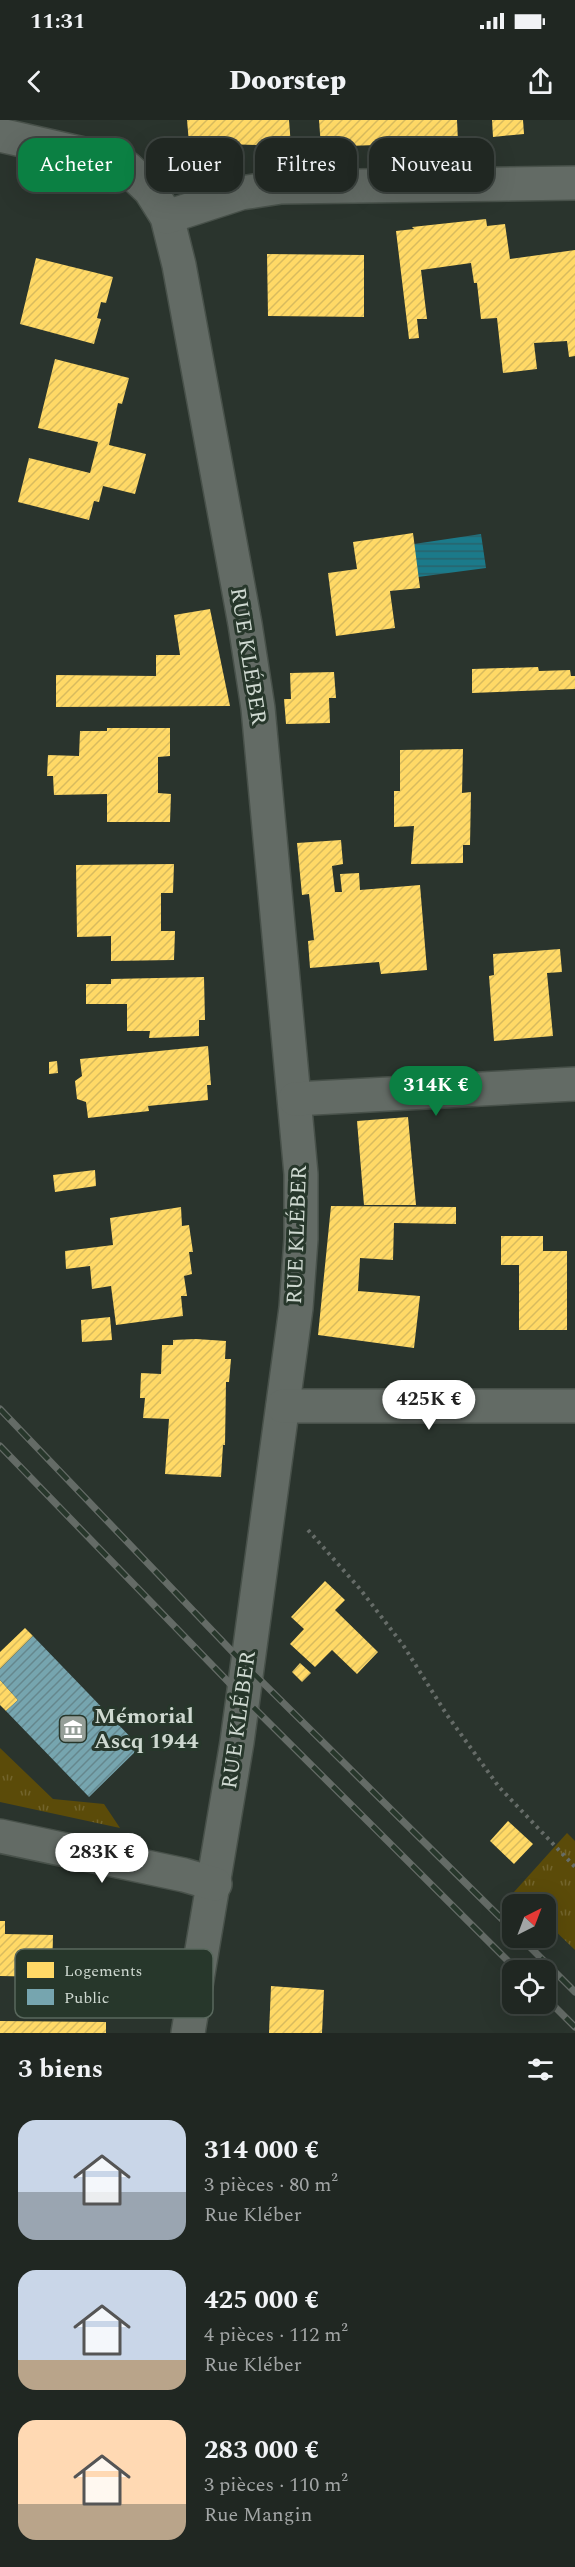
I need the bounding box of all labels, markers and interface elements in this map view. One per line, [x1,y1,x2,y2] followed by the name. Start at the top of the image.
[30,5,85,38] text: 11:31
[229,60,346,102] text: Doorstep
[18,65,51,98] icon: back
[524,65,557,98] icon: share
[18,138,134,192] chip: Acheter
[146,138,243,192] chip: Louer
[255,138,357,192] chip: Filtres
[369,138,494,192] chip: Nouveau
[221,585,275,728] street label: RUE KLÉBER
[387,1066,485,1117] pin: 314K €
[403,1070,469,1100] text: 314K €
[278,1165,316,1305] street label: RUE KLÉBER
[380,1380,478,1431] pin: 425K €
[396,1384,462,1414] text: 425K €
[213,1648,265,1791] street label: RUE KLÉBER
[94,1700,199,1758] place label: Mémorial Ascq 1944
[57,1713,89,1745] museum icon: Mémorial Ascq 1944
[53,1833,151,1884] pin: 283K €
[69,1837,135,1867] text: 283K €
[502,1894,556,1948] north arrow
[502,1894,556,2014] map controls
[15,1949,213,2018] legend
[64,1959,142,1983] text: Logements
[502,1960,556,2014] button: locate
[64,1986,110,2010] text: Public
[18,2049,103,2089] text: 3 biens
[524,2053,557,2086] icon: filters
[204,2130,319,2170] text: 314 000 €
[66,2144,138,2216] icon: home
[204,2170,338,2200] text: 3 pièces · 80 m²
[204,2200,302,2230] text: Rue Kléber
[204,2280,319,2320] text: 425 000 €
[66,2294,138,2366] icon: home
[204,2320,348,2350] text: 4 pièces · 112 m²
[204,2350,302,2380] text: Rue Kléber
[204,2430,319,2470] text: 283 000 €
[66,2444,138,2516] icon: home
[204,2470,348,2500] text: 3 pièces · 110 m²
[204,2500,312,2530] text: Rue Mangin

